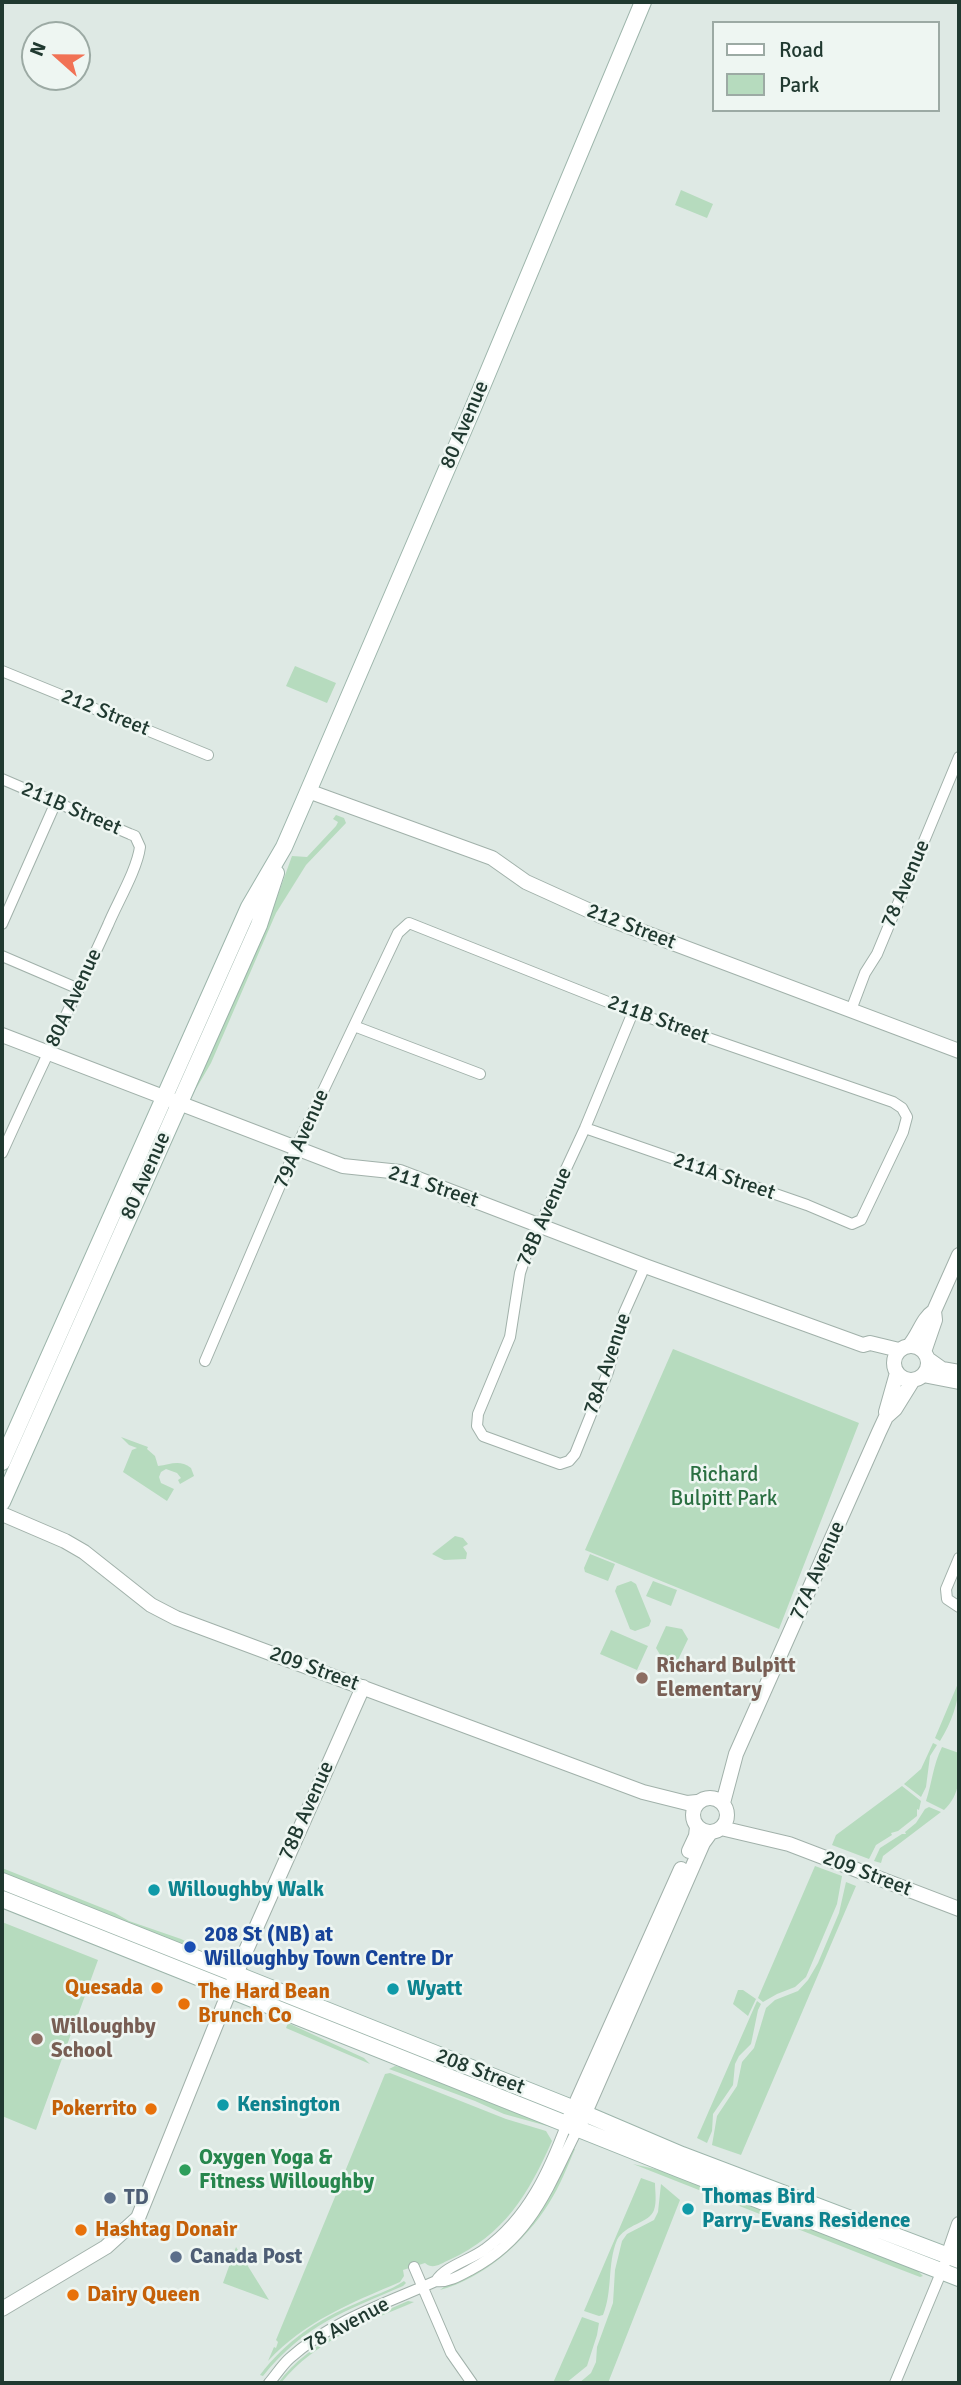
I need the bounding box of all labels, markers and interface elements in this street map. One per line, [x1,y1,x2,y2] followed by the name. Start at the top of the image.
[21,21,91,91] north arrow
[712,21,940,112] legend
[779,37,824,63] text: Road
[25,39,52,60] text: N
[779,72,819,98] text: Park
[435,377,495,473] street label: 80 Avenue
[57,684,153,742] street label: 212 Street
[17,777,125,841] street label: 211B Street
[876,836,936,932] street label: 78 Avenue
[583,899,679,955] street label: 212 Street
[40,945,108,1051] street label: 80A Avenue
[604,990,712,1050] street label: 211B Street
[269,1086,335,1192] street label: 79A Avenue
[116,1128,176,1224] street label: 80 Avenue
[670,1148,778,1206] street label: 211A Street
[385,1161,481,1213] street label: 211 Street
[512,1164,578,1270] street label: 78B Avenue
[579,1310,637,1418] street label: 78A Avenue
[671,1462,777,1512] park label: Richard Bulpitt Park
[785,1518,851,1624] street label: 77A Avenue
[266,1641,362,1697] street label: 209 Street
[656,1653,796,1703] place label: Richard Bulpitt Elementary
[634,1670,650,1686] marker: Richard Bulpitt Elementary
[274,1758,340,1864] street label: 78B Avenue
[819,1846,915,1902] street label: 209 Street
[168,1877,324,1903] place label: Willoughby Walk
[146,1882,162,1898] marker: Willoughby Walk
[204,1922,453,1972] place label: 208 St (NB) at Willoughby Town Centre Dr
[182,1939,198,1955] marker: 208 St (NB) at Willoughby Town Centre Dr
[65,1975,143,2001] place label: Quesada
[407,1976,462,2002] place label: Wyatt
[198,1979,330,2029] place label: The Hard Bean Brunch Co
[149,1980,165,1996] marker: Quesada
[385,1981,401,1997] marker: Wyatt
[176,1996,192,2012] marker: The Hard Bean Brunch Co
[51,2014,156,2064] place label: Willoughby School
[29,2031,45,2047] marker: Willoughby School
[432,2044,528,2100] street label: 208 Street
[237,2092,340,2118] place label: Kensington
[51,2096,137,2122] place label: Pokerrito
[215,2097,231,2113] marker: Kensington
[143,2101,159,2117] marker: Pokerrito
[199,2145,374,2195] place label: Oxygen Yoga & Fitness Willoughby
[177,2162,193,2178] marker: Oxygen Yoga & Fitness Willoughby
[702,2184,910,2234] place label: Thomas Bird Parry-Evans Residence
[124,2185,149,2211] place label: TD
[102,2190,118,2206] marker: TD
[680,2201,696,2217] marker: Thomas Bird Parry-Evans Residence
[95,2217,237,2243] place label: Hashtag Donair
[73,2222,89,2238] marker: Hashtag Donair
[190,2244,302,2270] place label: Canada Post
[168,2249,184,2265] marker: Canada Post
[87,2282,200,2308] place label: Dairy Queen
[65,2287,81,2303] marker: Dairy Queen
[300,2292,394,2358] street label: 78 Avenue

